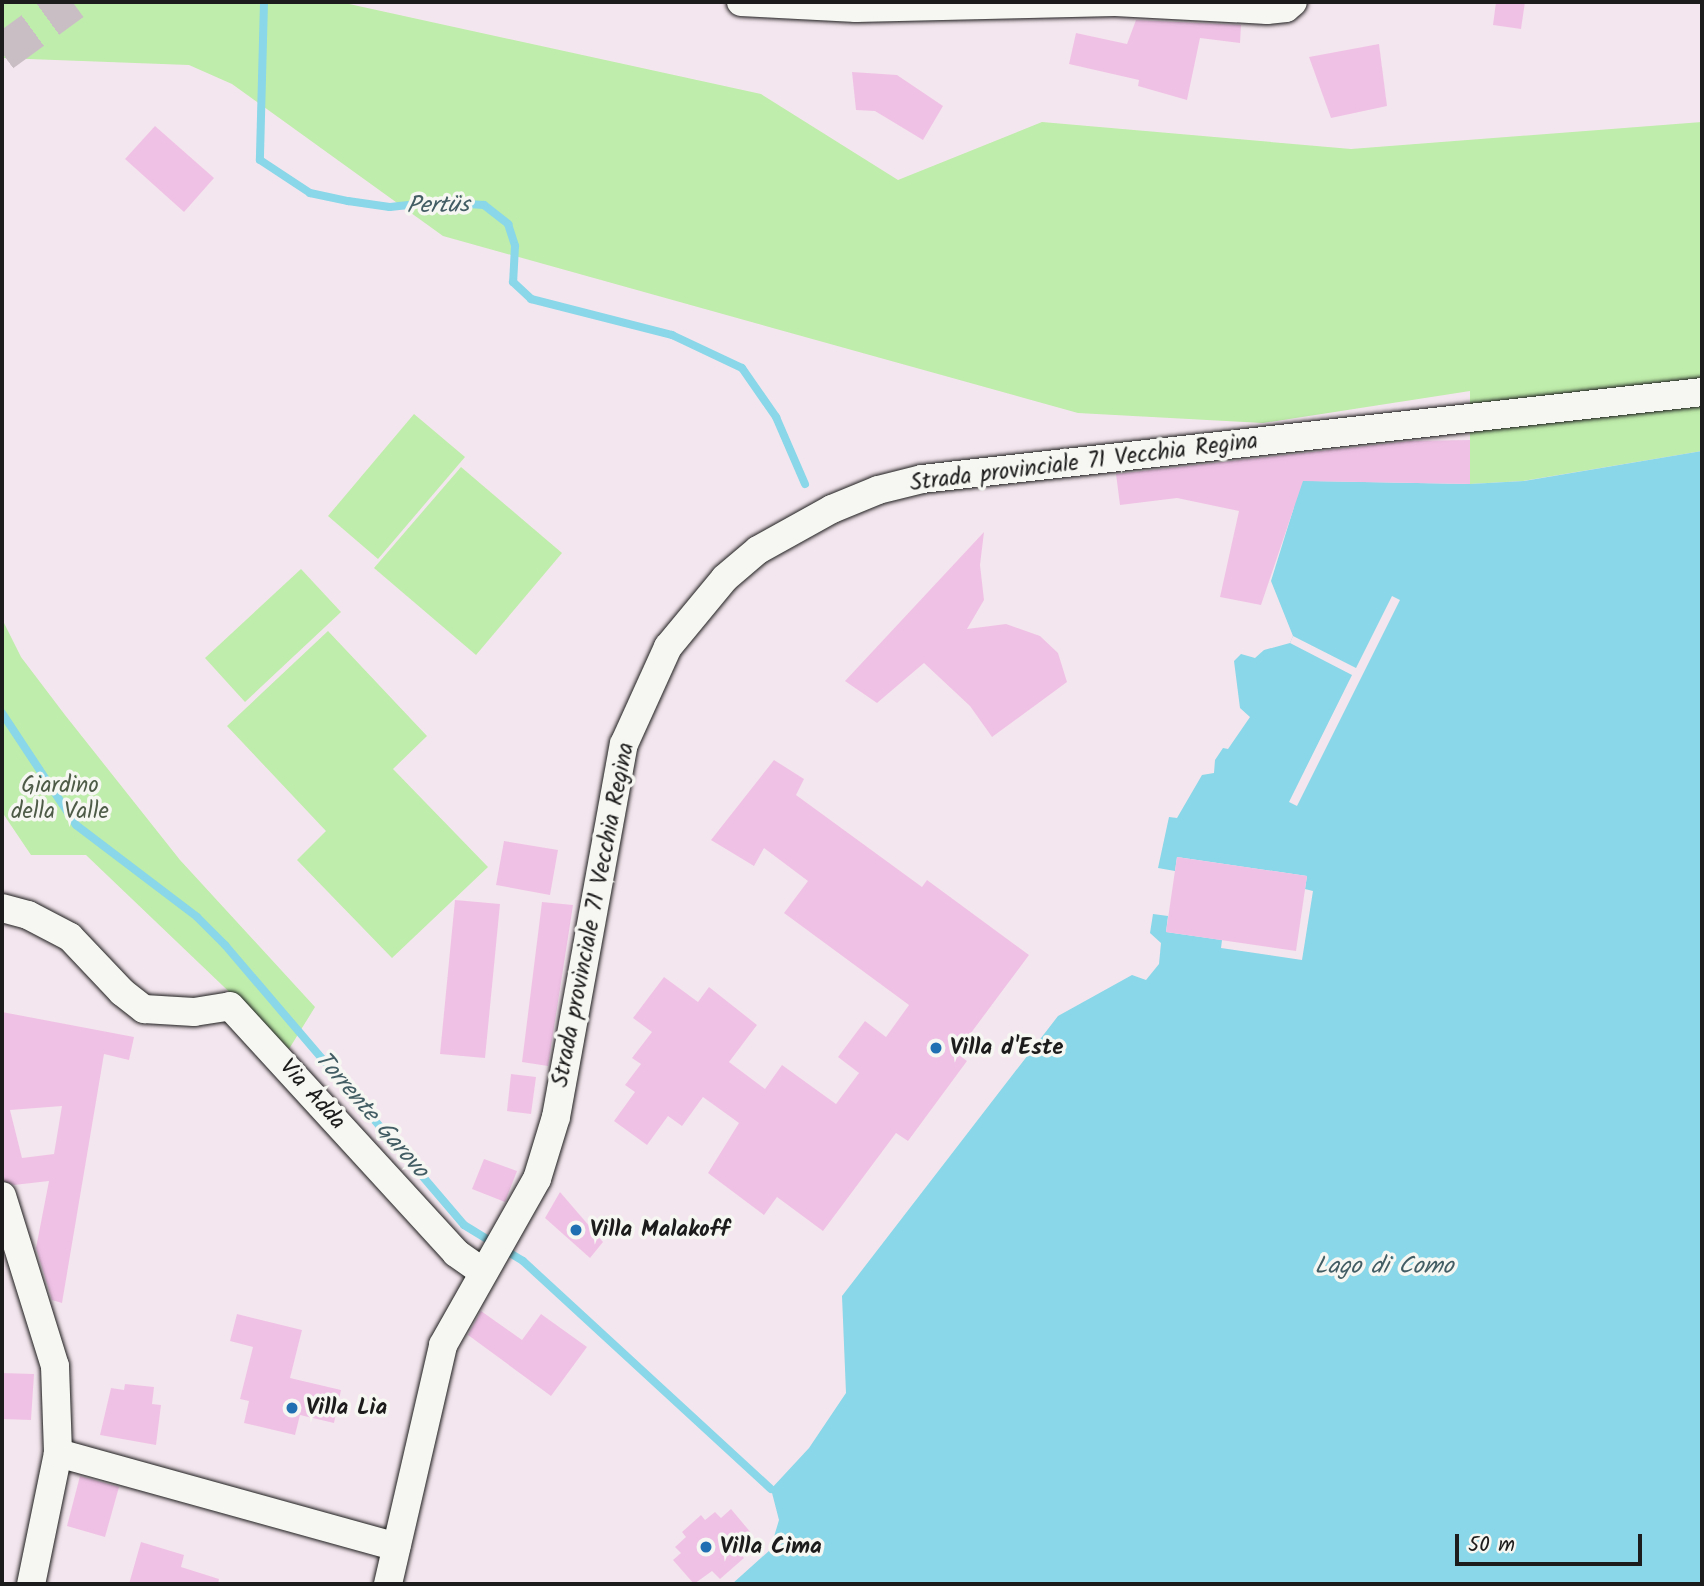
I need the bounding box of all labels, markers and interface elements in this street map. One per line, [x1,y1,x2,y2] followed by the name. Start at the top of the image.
[406,191,470,221] water label: Pertüs
[908,428,1260,498] street label: Strada provinciale 71 Vecchia Regina
[547,740,641,1090] street label: Strada provinciale 71 Vecchia Regina
[11,772,109,826] park label: Giardino della Valle
[950,1034,1064,1062] place label: Villa d'Este
[928,1040,944,1056] marker: Villa d'Este
[308,1046,434,1184] water label: Torrente Garovo
[273,1054,351,1136] street label: Via Adda
[590,1216,730,1244] place label: Villa Malakoff
[568,1222,584,1238] marker: Villa Malakoff
[1315,1253,1453,1281] water label: Lago di Como
[306,1394,387,1422] place label: Villa Lia
[284,1400,300,1416] marker: Villa Lia
[1459,1520,1646,1564] scale bar
[1468,1529,1515,1562] text: 50 m
[720,1533,822,1561] place label: Villa Cima
[698,1539,714,1555] marker: Villa Cima

